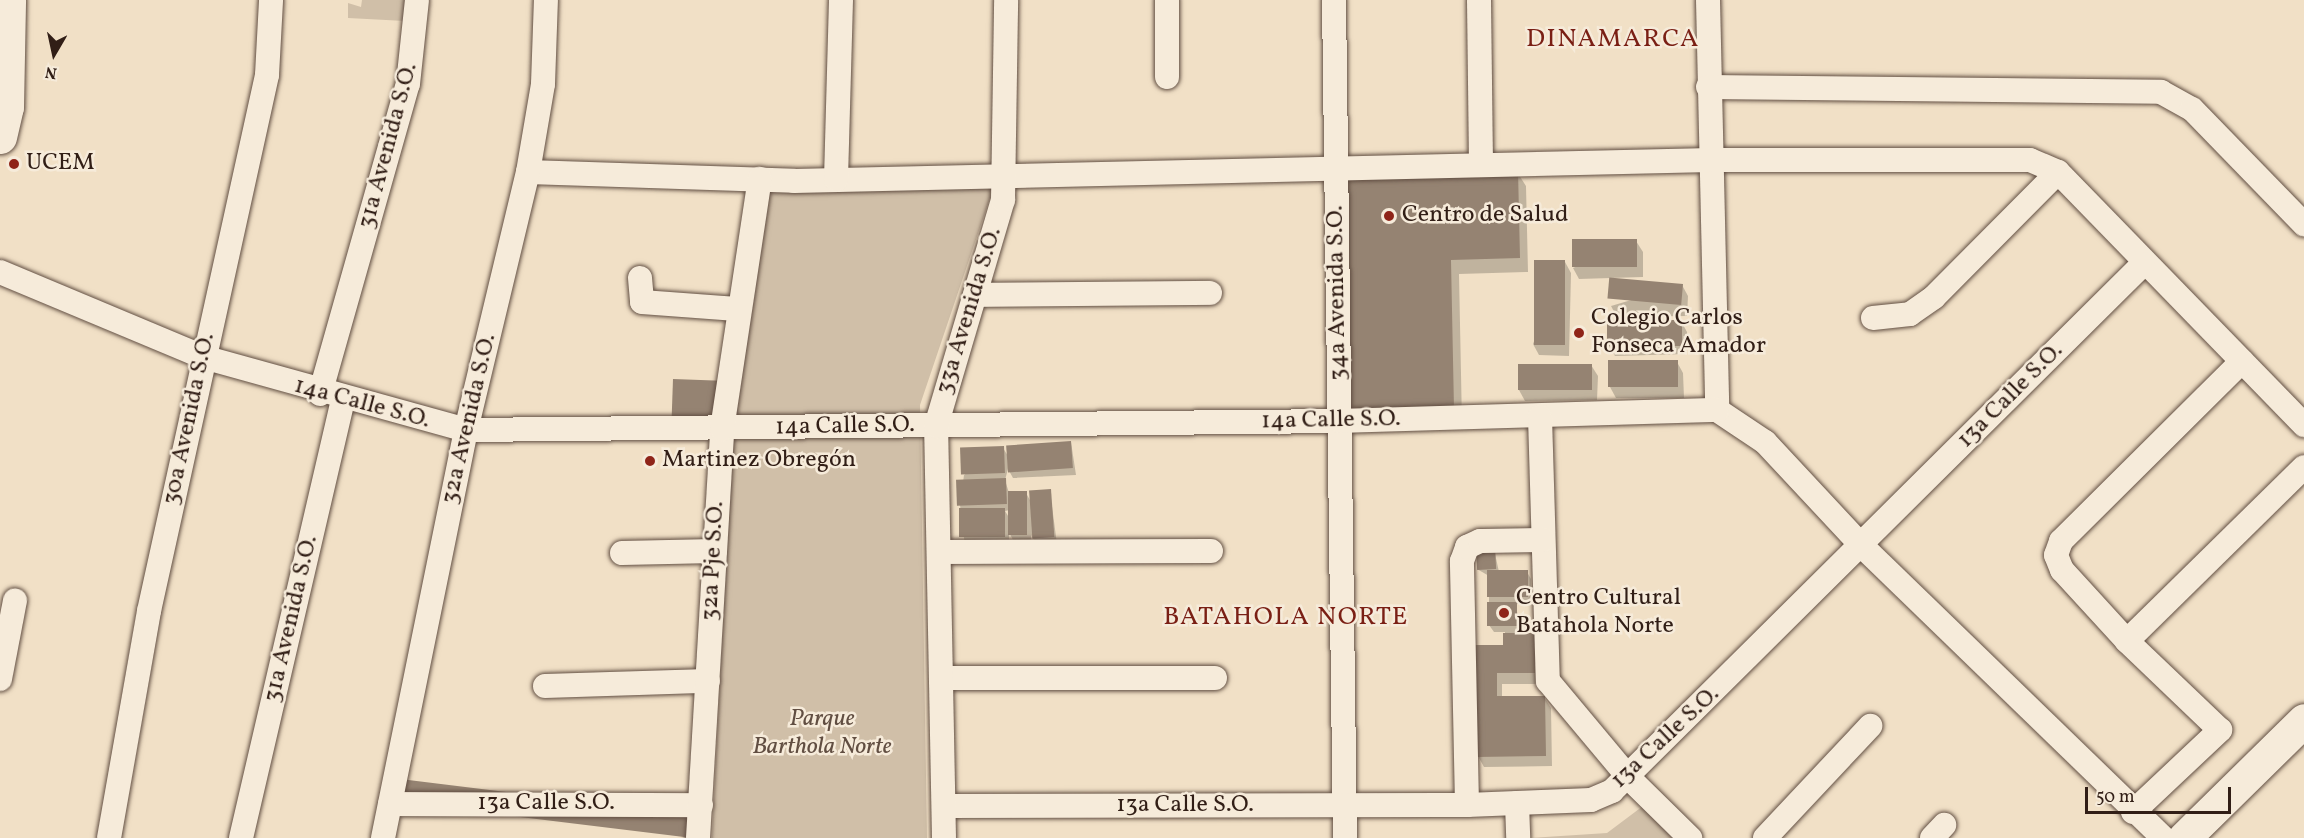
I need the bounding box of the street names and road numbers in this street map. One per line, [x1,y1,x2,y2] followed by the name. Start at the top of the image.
[353,60,425,232] street label: 31a Avenida S.O.
[1322,205,1354,381] street label: 34a Avenida S.O.
[931,224,1009,398] street label: 33a Avenida S.O.
[158,330,222,508] street label: 30a Avenida S.O.
[436,331,504,507] street label: 32a Avenida S.O.
[1952,337,2070,455] street label: 13a Calle S.O.
[291,372,433,436] street label: 14a Calle S.O.
[1261,405,1401,437] street label: 14a Calle S.O.
[775,411,915,443] street label: 14a Calle S.O.
[696,500,732,622] street label: 32a Pje S.O.
[259,533,325,705] street label: 31a Avenida S.O.
[1606,681,1726,795] street label: 13a Calle S.O.
[477,790,615,818] street label: 13a Calle S.O.
[1116,792,1254,820] street label: 13a Calle S.O.

